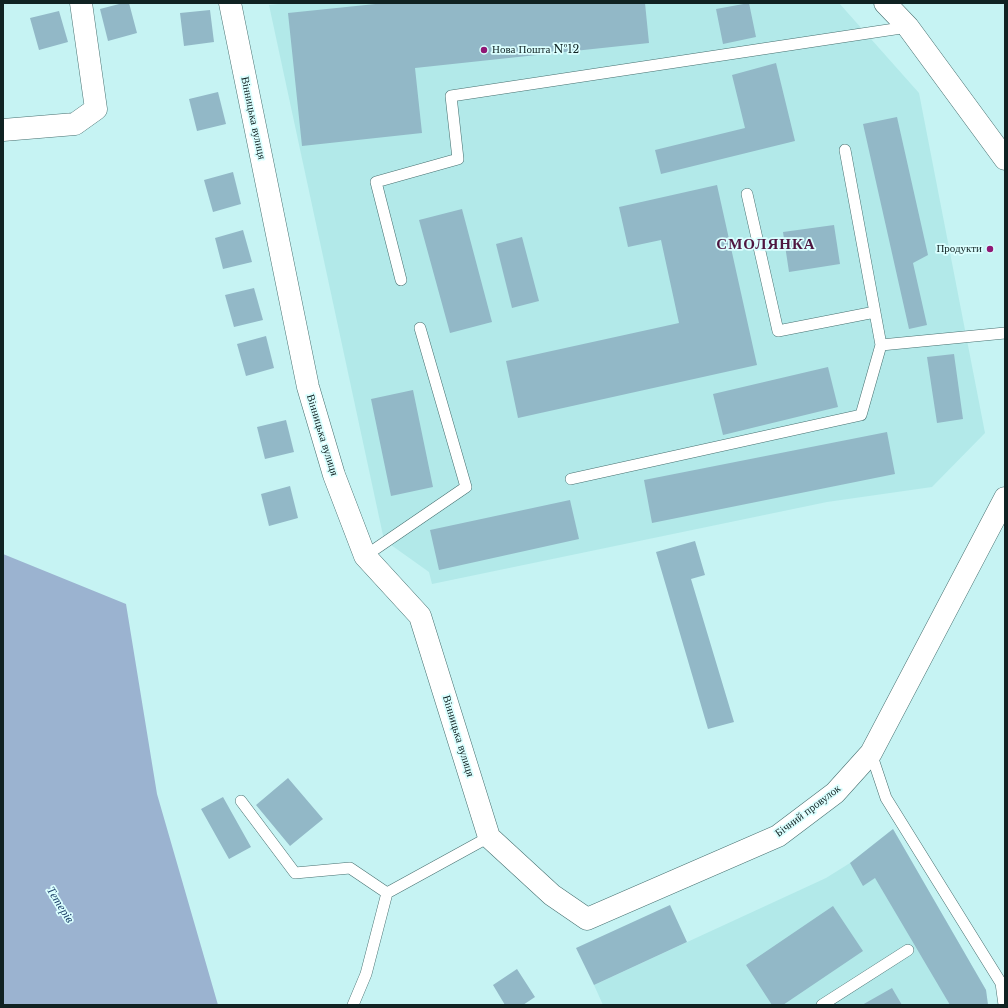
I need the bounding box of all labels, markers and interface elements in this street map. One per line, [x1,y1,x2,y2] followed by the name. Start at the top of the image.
[492,43,579,57] place label: Нова Пошта №12
[479,45,489,55] marker: Нова Пошта №12
[238,75,268,161] street label: Вінницька вулиця
[716,236,816,254] district label: СМОЛЯНКА
[936,242,982,256] place label: Продукти
[985,244,995,254] marker: Продукти
[303,393,341,477] street label: Вінницька вулиця
[439,694,477,778] street label: Вінницька вулиця
[773,782,843,840] street label: Бічний провулок
[43,884,77,926] water label: Тетерів

